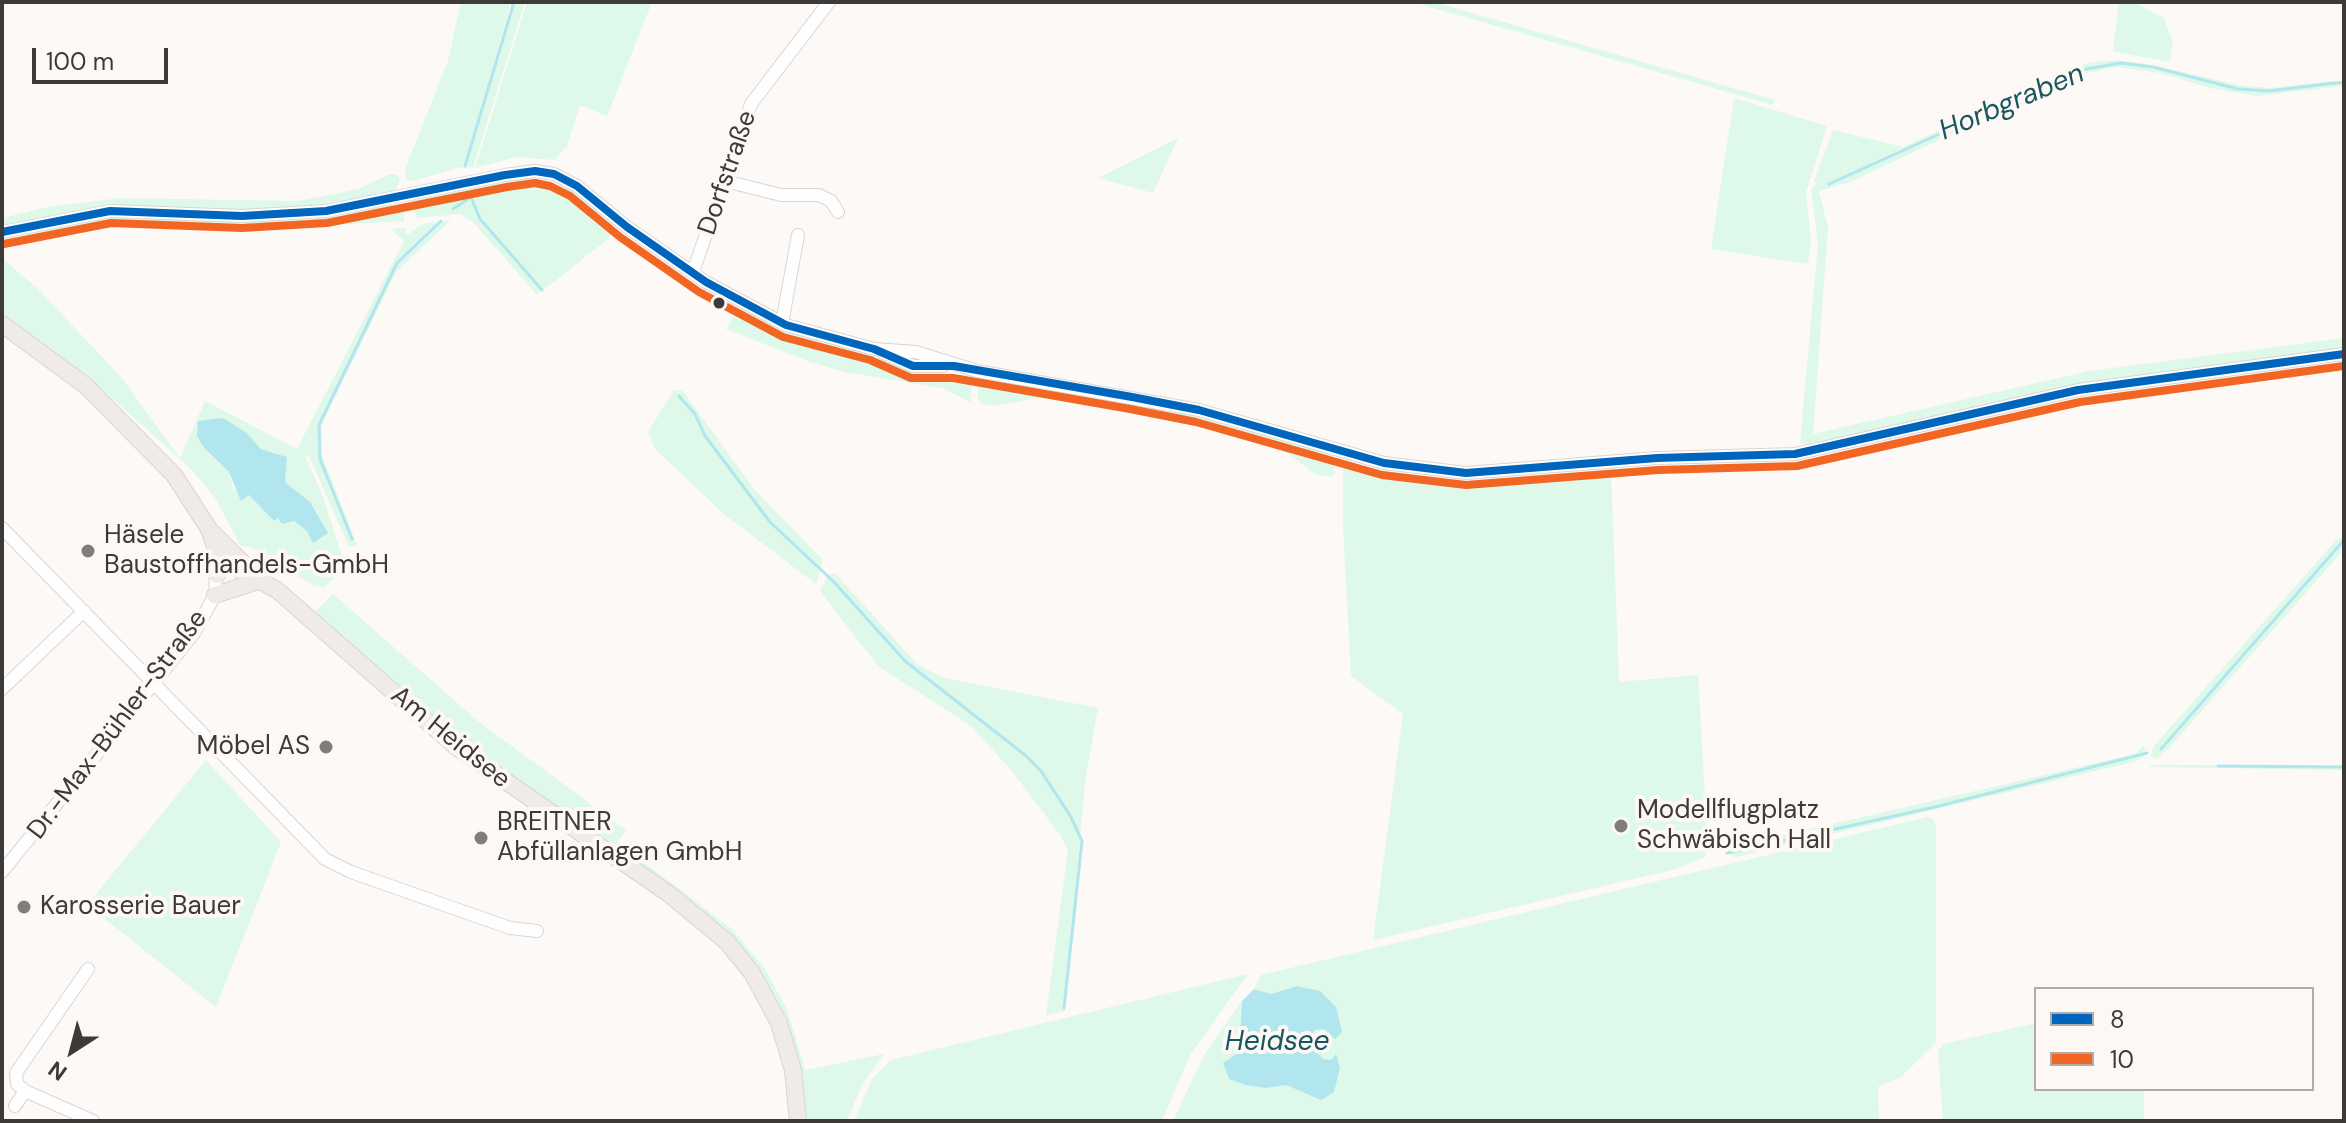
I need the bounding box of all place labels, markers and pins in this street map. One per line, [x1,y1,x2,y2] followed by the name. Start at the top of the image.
[711,295,727,311] unlabelled marker
[104,520,389,582] place label: Häsele Baustoffhandels-GmbH
[79,542,97,560] marker: Häsele Baustoffhandels-GmbH
[197,731,310,763] place label: Möbel AS
[317,738,335,756] marker: Möbel AS
[1637,795,1831,856] place label: Modellflugplatz Schwäbisch Hall
[497,807,742,868] place label: BREITNER Abfüllanlagen GmbH
[1612,817,1630,835] marker: Modellflugplatz Schwäbisch Hall
[472,829,490,847] marker: BREITNER Abfüllanlagen GmbH
[40,891,241,923] place label: Karosserie Bauer
[15,898,33,916] marker: Karosserie Bauer

